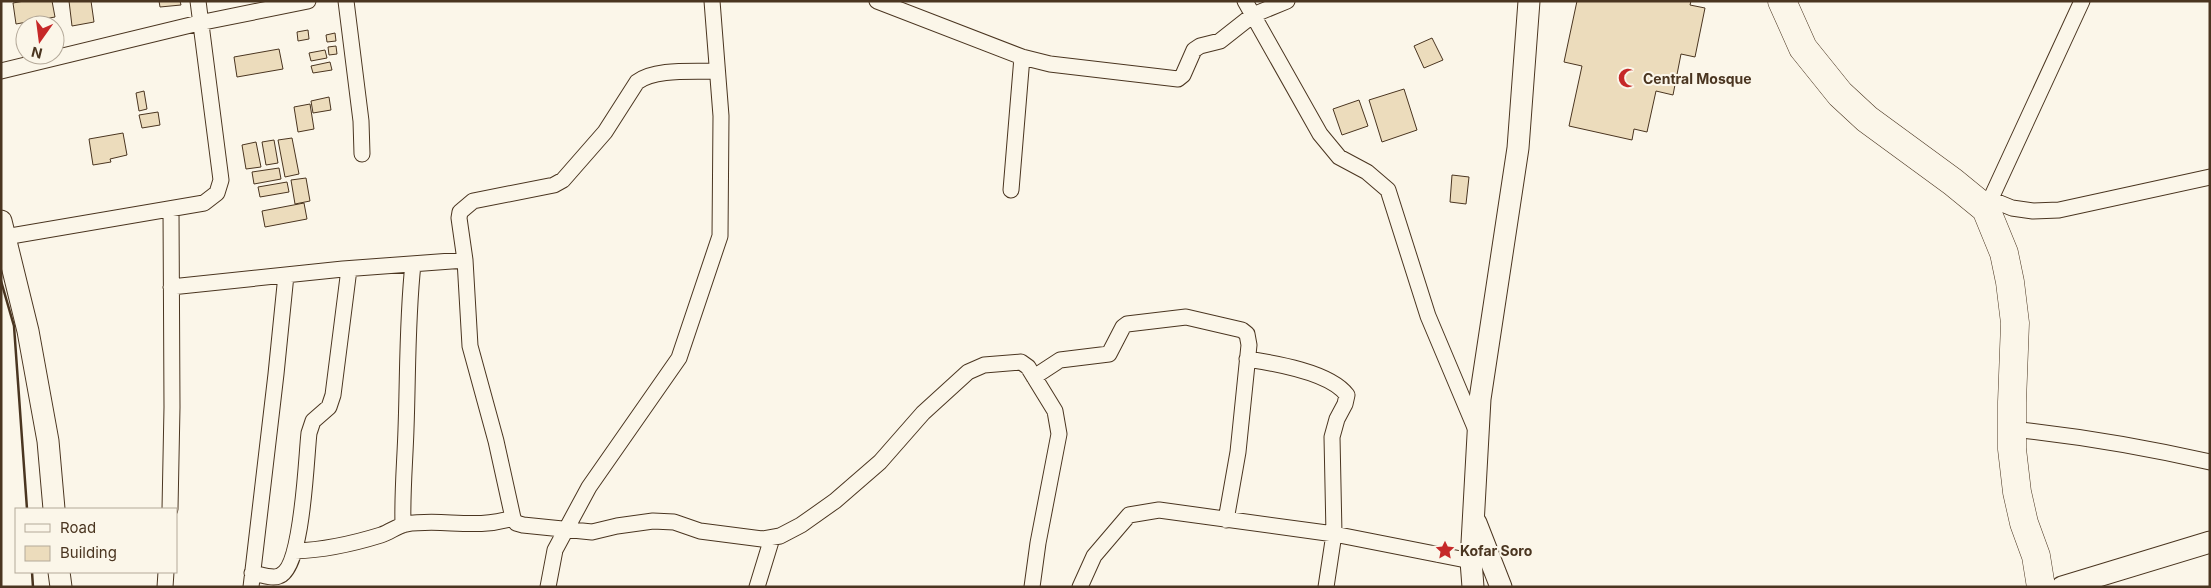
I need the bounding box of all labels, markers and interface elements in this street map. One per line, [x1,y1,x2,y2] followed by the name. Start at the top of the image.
[15,15,65,65] north arrow
[30,44,44,63] text: N
[1617,67,1639,89] mosque icon: Central Mosque
[1643,70,1752,87] place label: Central Mosque
[15,508,178,573] legend
[60,518,96,537] text: Road
[1434,539,1456,561] place icon: Kofar Soro
[1460,542,1533,559] place label: Kofar Soro
[60,543,117,562] text: Building

